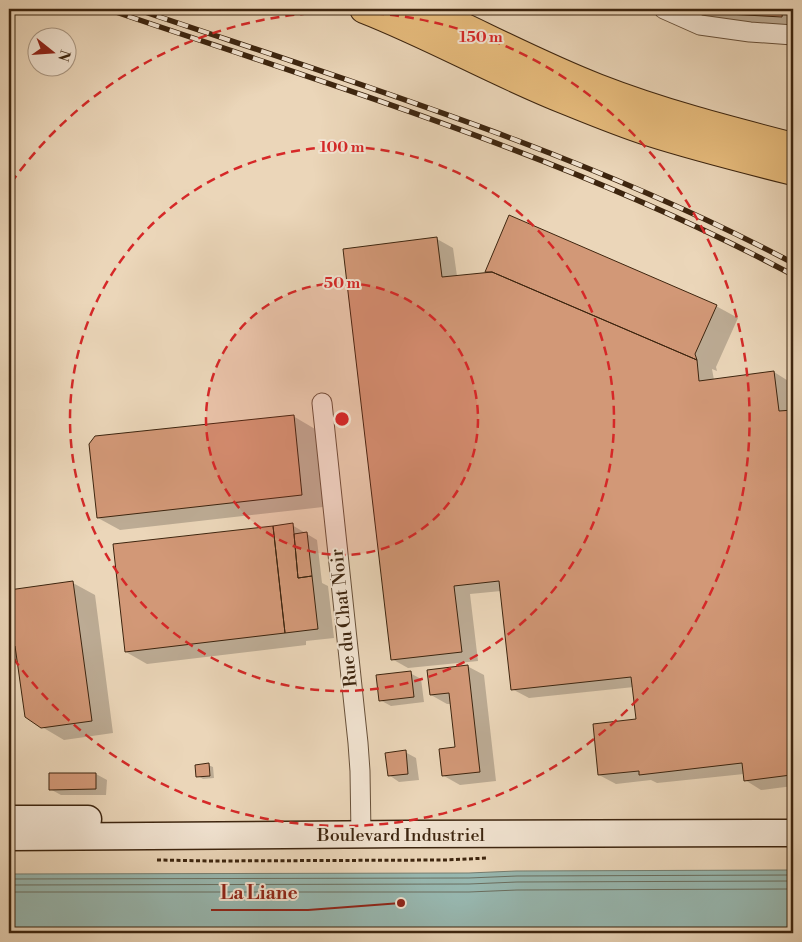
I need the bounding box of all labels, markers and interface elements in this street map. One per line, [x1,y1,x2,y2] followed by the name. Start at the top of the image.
[28,28,78,78] north arrow
[459,28,503,47] text: 150 m
[53,48,74,63] text: N
[320,138,365,157] text: 100 m
[324,274,360,293] text: 50 m
[333,410,351,428] centre of rings
[325,547,363,688] street label: Rue du Chat Noir
[316,824,486,847] street label: Boulevard Industriel
[211,876,308,910] callout: La Liane
[220,881,298,905] text: La Liane

